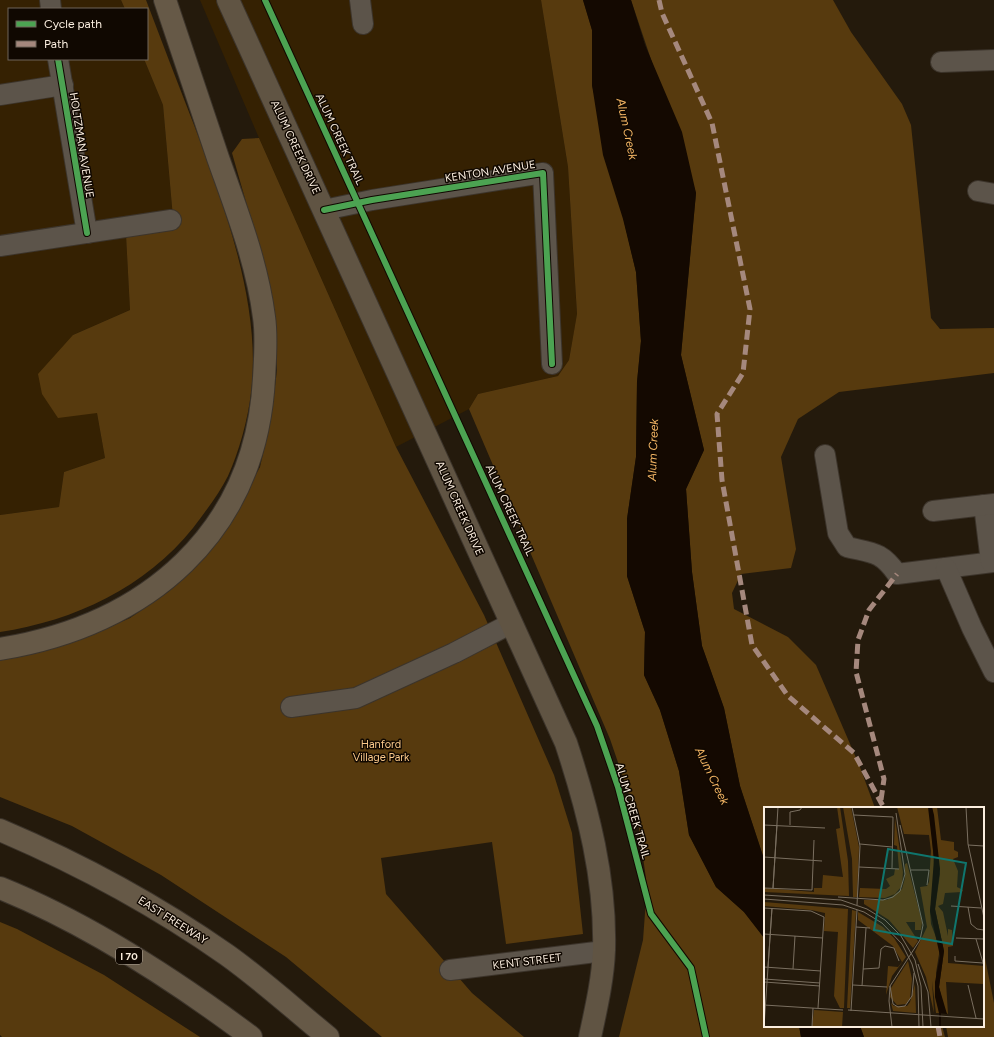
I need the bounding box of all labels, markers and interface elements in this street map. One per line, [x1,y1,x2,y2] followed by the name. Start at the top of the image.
[8,8,148,60] legend
[44,17,102,31] text: Cycle path
[44,37,68,51] text: Path
[67,91,96,199] street label: HOLTZMAN AVENUE
[313,91,367,187] street label: ALUM CREEK TRAIL
[613,96,641,162] water label: Alum Creek
[268,98,323,196] street label: ALUM CREEK DRIVE
[444,158,536,185] street label: KENTON AVENUE
[645,417,661,482] water label: Alum Creek
[433,459,486,557] street label: ALUM CREEK DRIVE
[483,462,537,558] street label: ALUM CREEK TRAIL
[353,738,410,764] park label: Hanford Village Park
[692,744,732,808] water label: Alum Creek
[613,762,653,861] street label: ALUM CREEK TRAIL
[764,807,984,1027] inset map
[136,894,210,947] street label: EAST FREEWAY
[116,948,142,964] road number: I 70
[492,951,562,972] street label: KENT STREET

